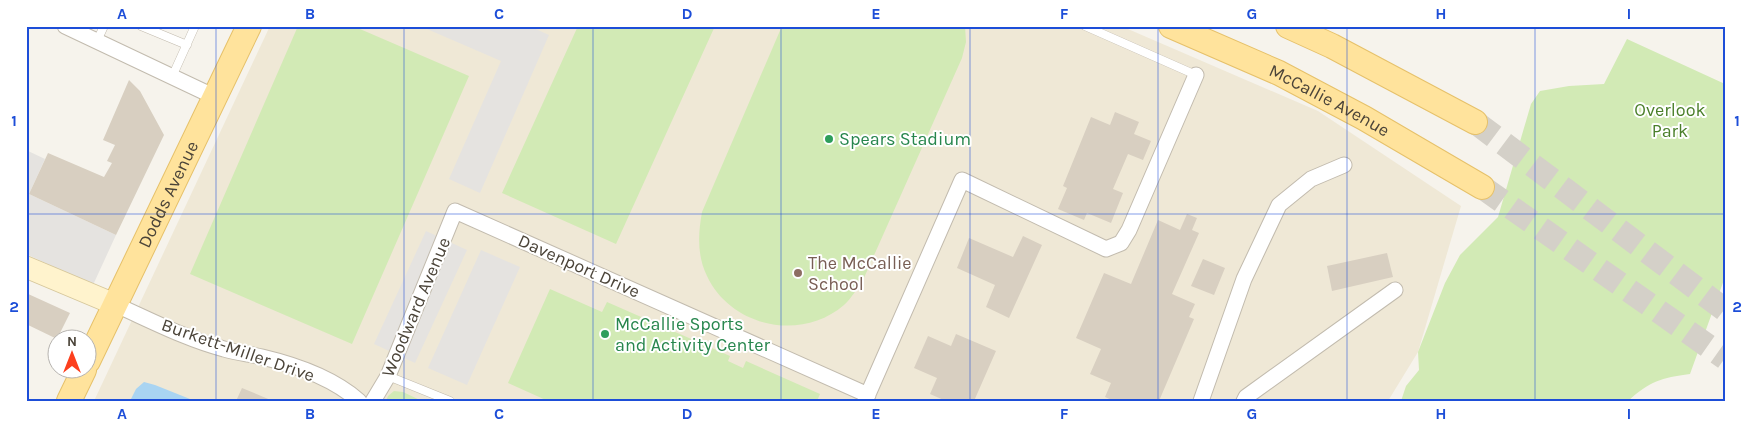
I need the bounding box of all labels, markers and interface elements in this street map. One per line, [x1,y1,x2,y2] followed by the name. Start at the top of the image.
[117,4,127,23] text: A
[305,4,315,23] text: B
[494,4,504,23] text: C
[682,4,693,23] text: D
[871,4,881,23] text: E
[1060,4,1069,23] text: F
[1247,4,1257,23] text: G
[1435,4,1447,23] text: H
[1627,4,1631,23] text: I
[1266,59,1394,142] street label: McCallie Avenue
[1634,99,1706,142] park label: Overlook Park
[11,111,17,130] text: 1
[1734,111,1740,130] text: 1
[839,128,971,150] place label: Spears Stadium
[823,133,835,145] marker: Spears Stadium
[133,137,203,251] street label: Dodds Avenue
[515,229,643,303] street label: Davenport Drive
[377,234,455,380] street label: Woodward Avenue
[808,252,912,295] place label: The McCallie School
[792,267,804,279] marker: The McCallie School
[9,297,19,316] text: 2
[1732,297,1742,316] text: 2
[159,313,317,387] street label: Burkett-Miller Drive
[615,313,770,356] place label: McCallie Sports and Activity Center
[599,328,611,340] marker: McCallie Sports and Activity Center
[48,330,98,380] north arrow
[67,333,77,350] text: N
[117,404,127,423] text: A
[305,404,315,423] text: B
[494,404,504,423] text: C
[682,404,693,423] text: D
[871,404,881,423] text: E
[1060,404,1069,423] text: F
[1247,404,1257,423] text: G
[1435,404,1447,423] text: H
[1627,404,1631,423] text: I

